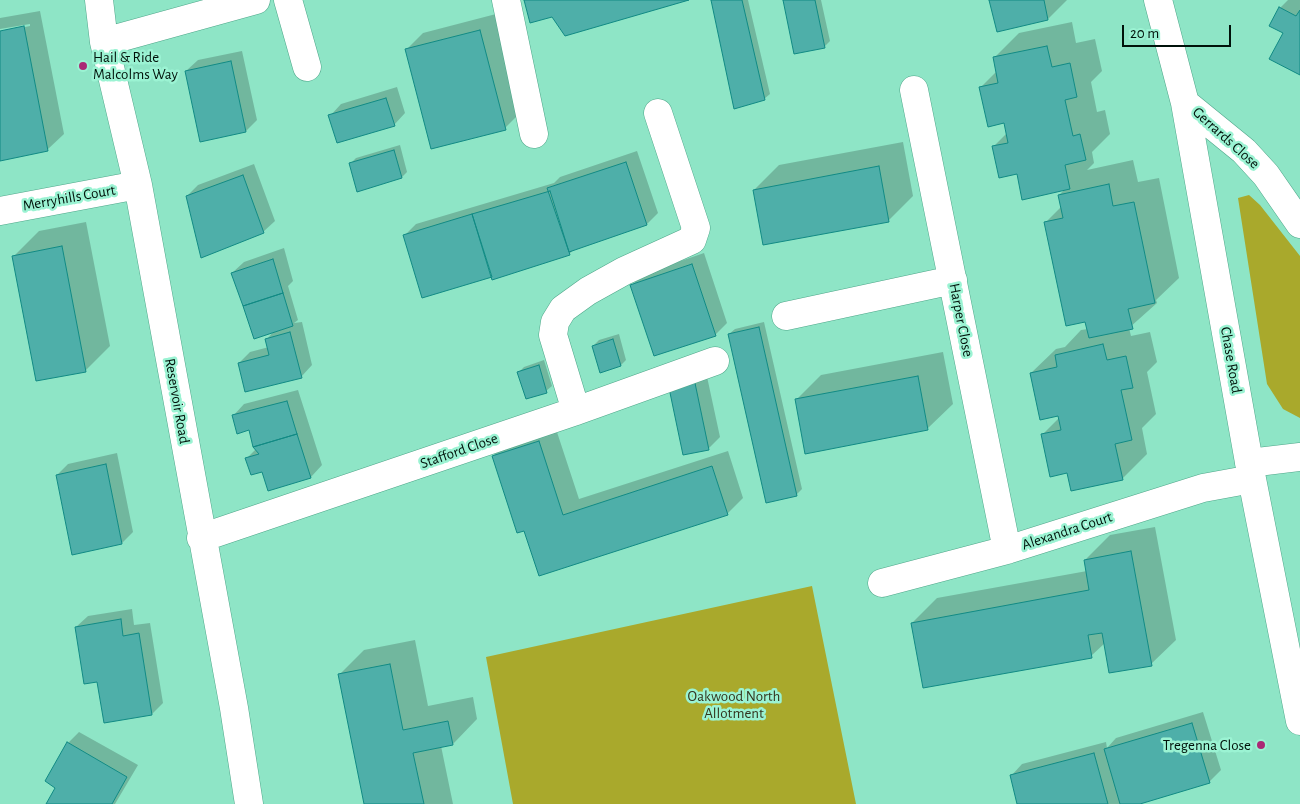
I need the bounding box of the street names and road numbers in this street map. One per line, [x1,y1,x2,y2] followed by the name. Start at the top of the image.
[1189,103,1263,173] street label: Gerrards Close
[21,181,117,215] street label: Merryhills Court
[945,282,977,358] street label: Harper Close
[1216,325,1246,395] street label: Chase Road
[161,357,193,445] street label: Reservoir Road
[418,429,500,473] street label: Stafford Close
[1020,508,1114,554] street label: Alexandra Court

